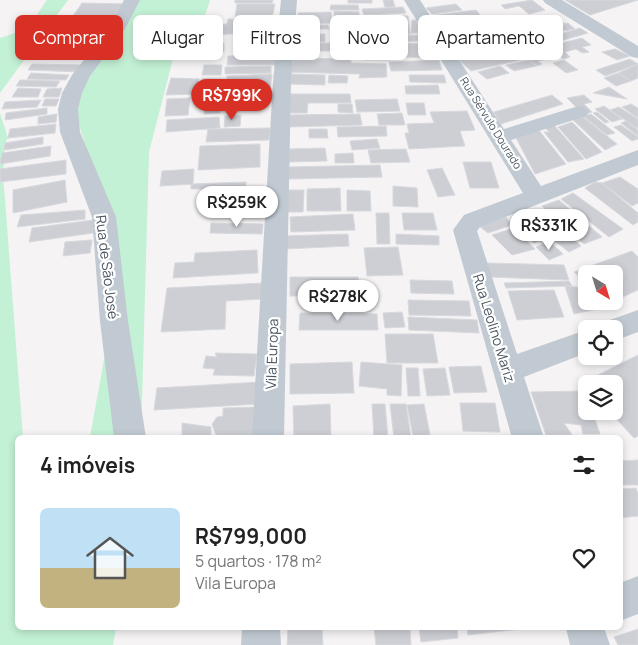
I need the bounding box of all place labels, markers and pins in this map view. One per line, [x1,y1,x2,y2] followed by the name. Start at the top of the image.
[191,78,273,121] pin: R$799K
[196,186,278,228] pin: R$259K
[508,208,590,251] pin: R$331K
[297,280,379,322] pin: R$278K

